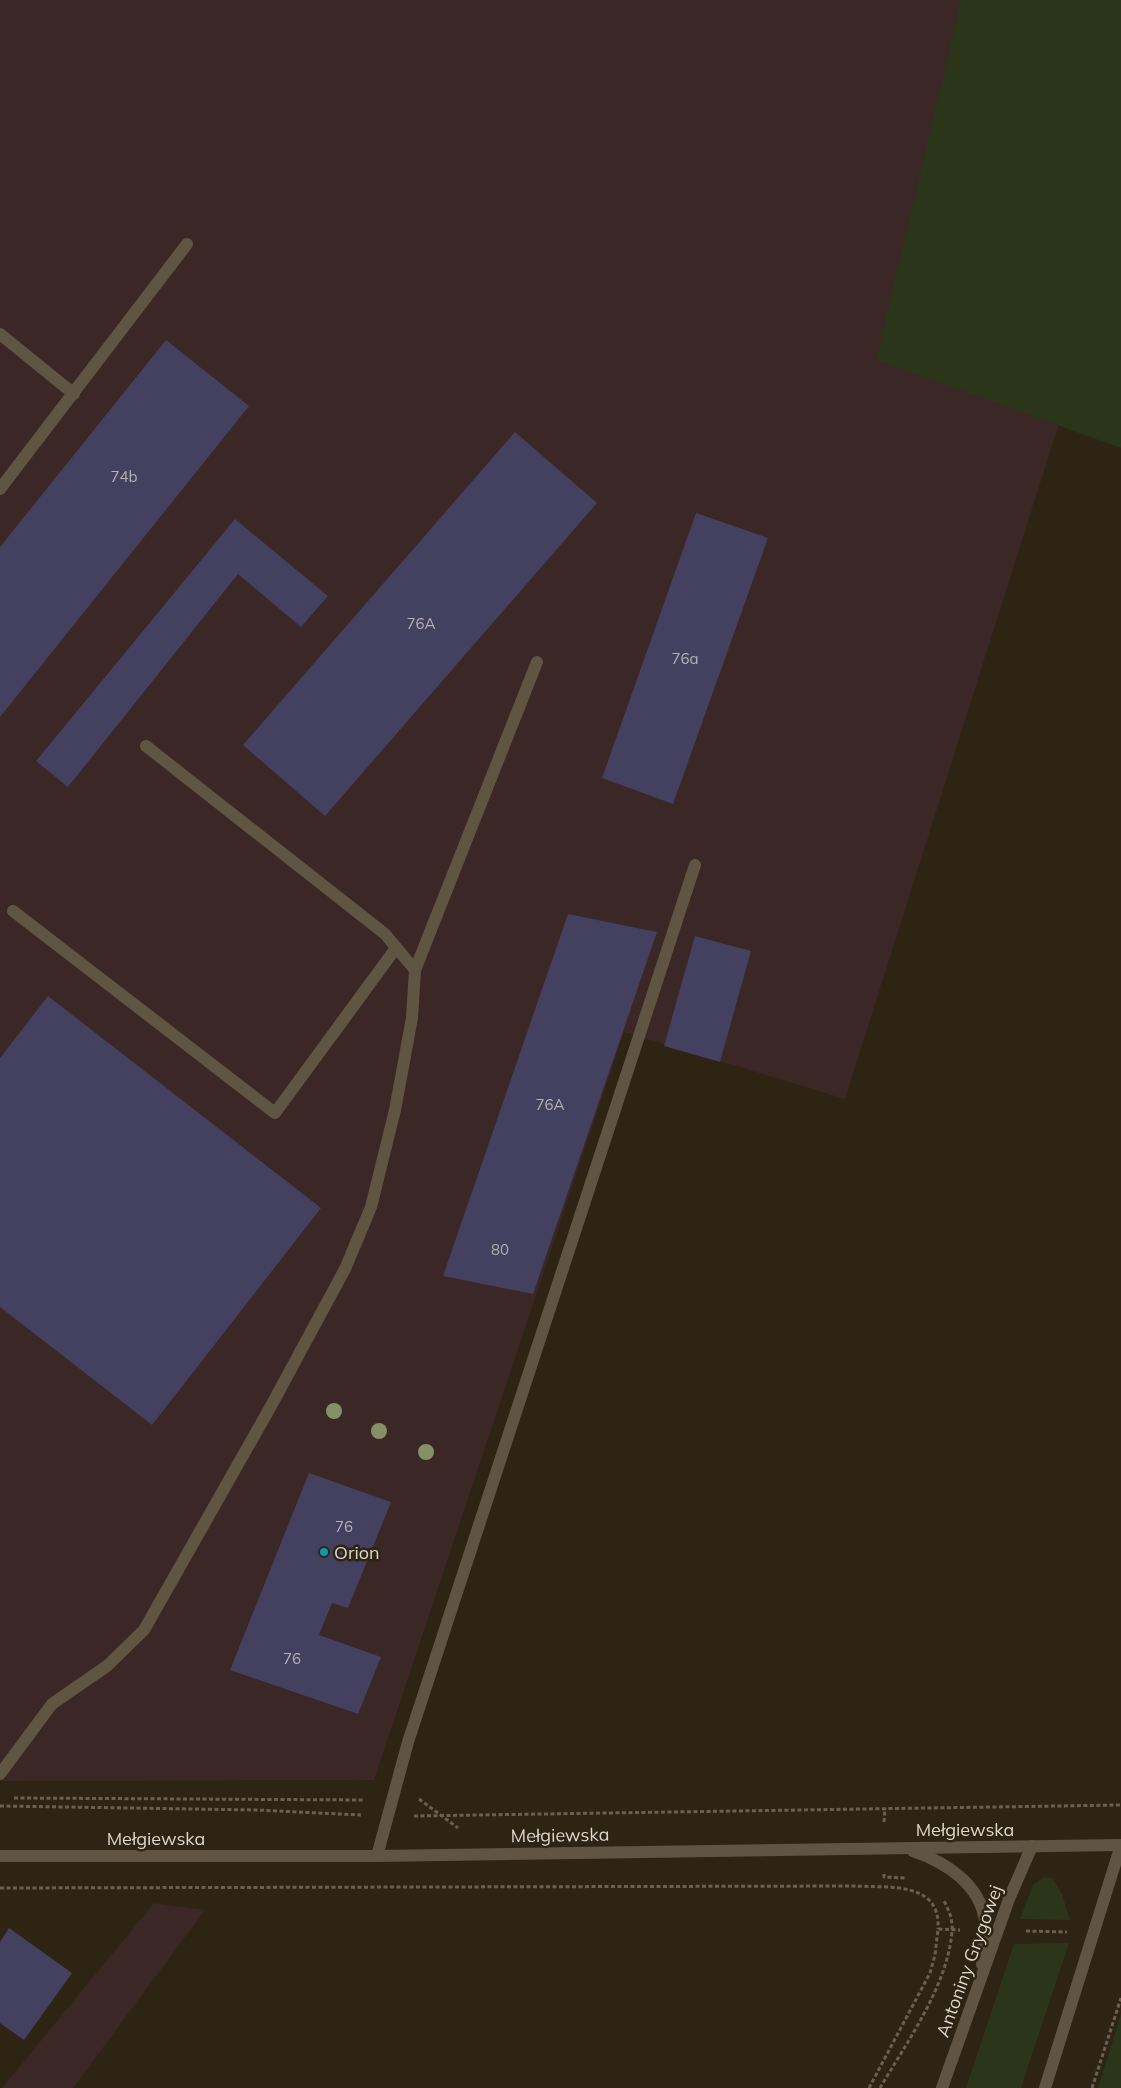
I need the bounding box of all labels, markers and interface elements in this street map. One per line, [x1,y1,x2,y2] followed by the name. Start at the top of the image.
[110,467,138,486] house number: 74b
[406,614,436,633] house number: 76A
[671,649,699,668] house number: 76a
[535,1095,565,1114] house number: 76A
[491,1240,509,1259] house number: 80
[335,1517,353,1536] house number: 76
[334,1541,380,1564] place label: Orion
[318,1546,330,1558] marker: Orion
[283,1649,301,1668] house number: 76
[916,1818,1014,1841] street label: Mełgiewska
[510,1823,610,1847] street label: Mełgiewska
[107,1827,205,1850] street label: Mełgiewska
[931,1882,1007,2040] street label: Antoniny Grygowej

